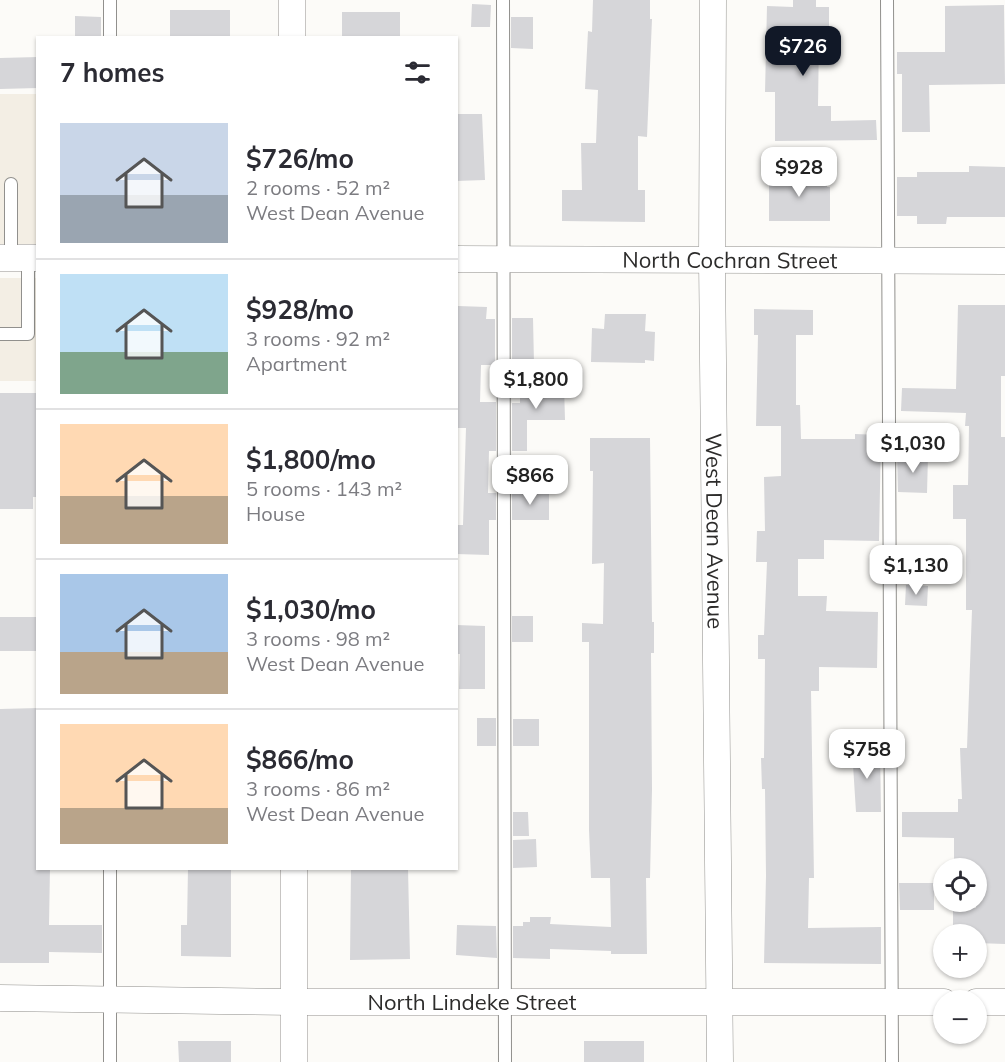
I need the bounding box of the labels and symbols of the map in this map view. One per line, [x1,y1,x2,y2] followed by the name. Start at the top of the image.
[767,26,839,77] pin: $726
[763,147,835,198] pin: $928
[622,246,838,274] street label: North Cochran Street
[487,359,585,410] pin: $1,800
[864,423,962,474] pin: $1,030
[700,433,730,629] street label: West Dean Avenue
[494,455,566,506] pin: $866
[867,545,965,596] pin: $1,130
[831,729,903,780] pin: $758
[368,988,577,1016] street label: North Lindeke Street

